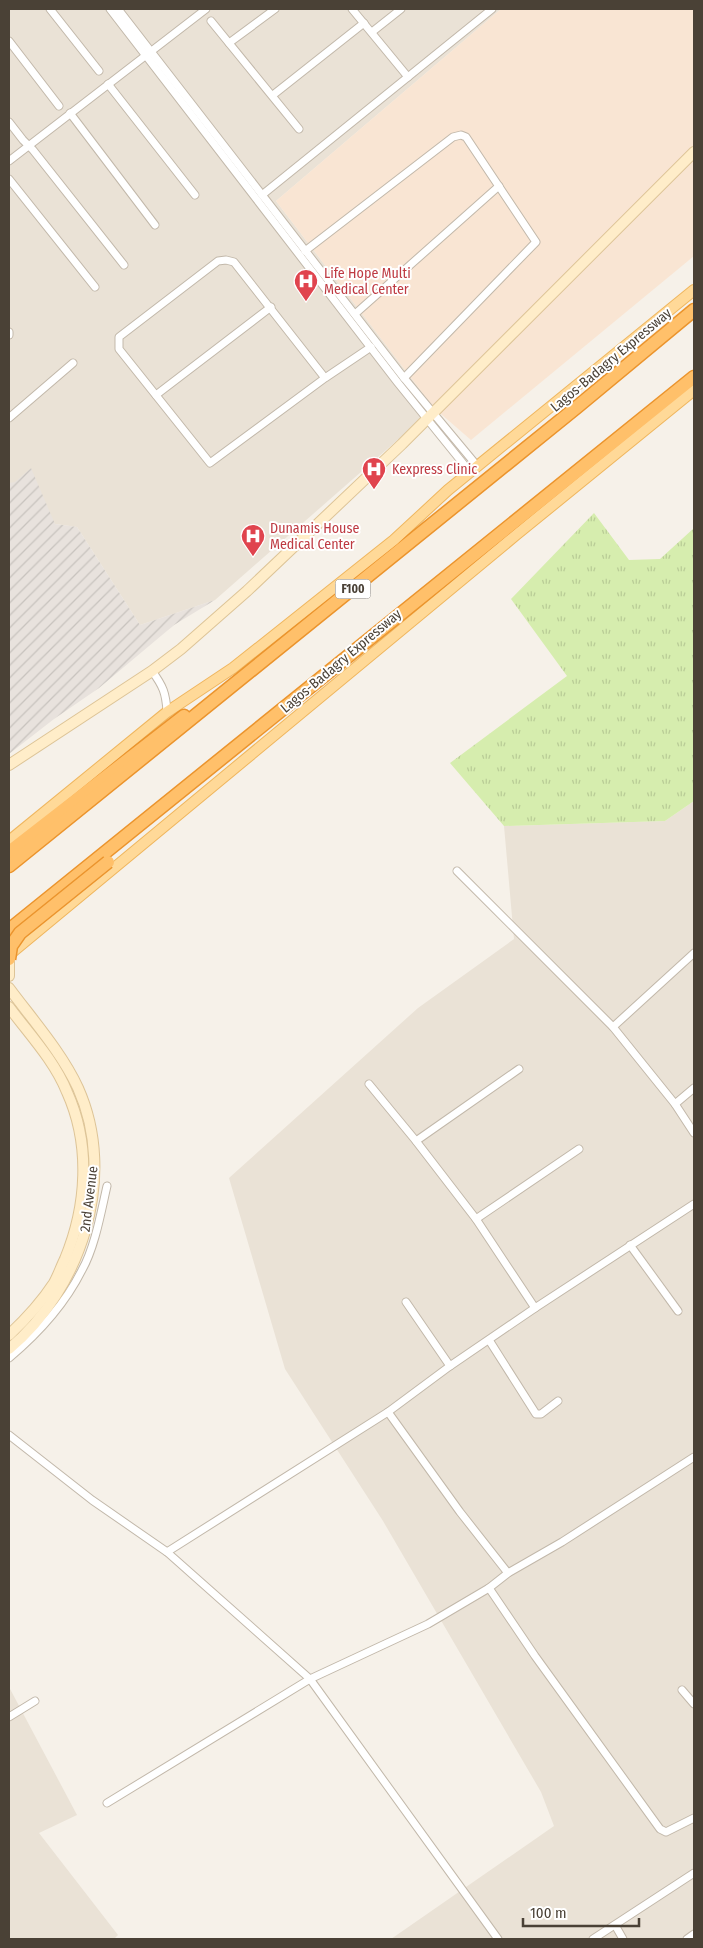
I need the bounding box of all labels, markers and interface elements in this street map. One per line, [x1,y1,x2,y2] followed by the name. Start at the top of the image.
[324,265,411,298] place label: Life Hope Multi Medical Center
[293,268,319,302] hospital icon: Life Hope Multi Medical Center
[547,304,675,416] street label: Lagos-Badagry Expressway
[361,456,387,490] hospital icon: Kexpress Clinic
[392,461,477,478] place label: Kexpress Clinic
[270,520,359,553] place label: Dunamis House Medical Center
[240,523,266,557] hospital icon: Dunamis House Medical Center
[336,580,370,598] road number: F100
[277,605,405,717] street label: Lagos-Badagry Expressway
[77,1165,101,1233] street label: 2nd Avenue
[523,1896,639,1928] scale bar
[530,1904,567,1922] text: 100 m

